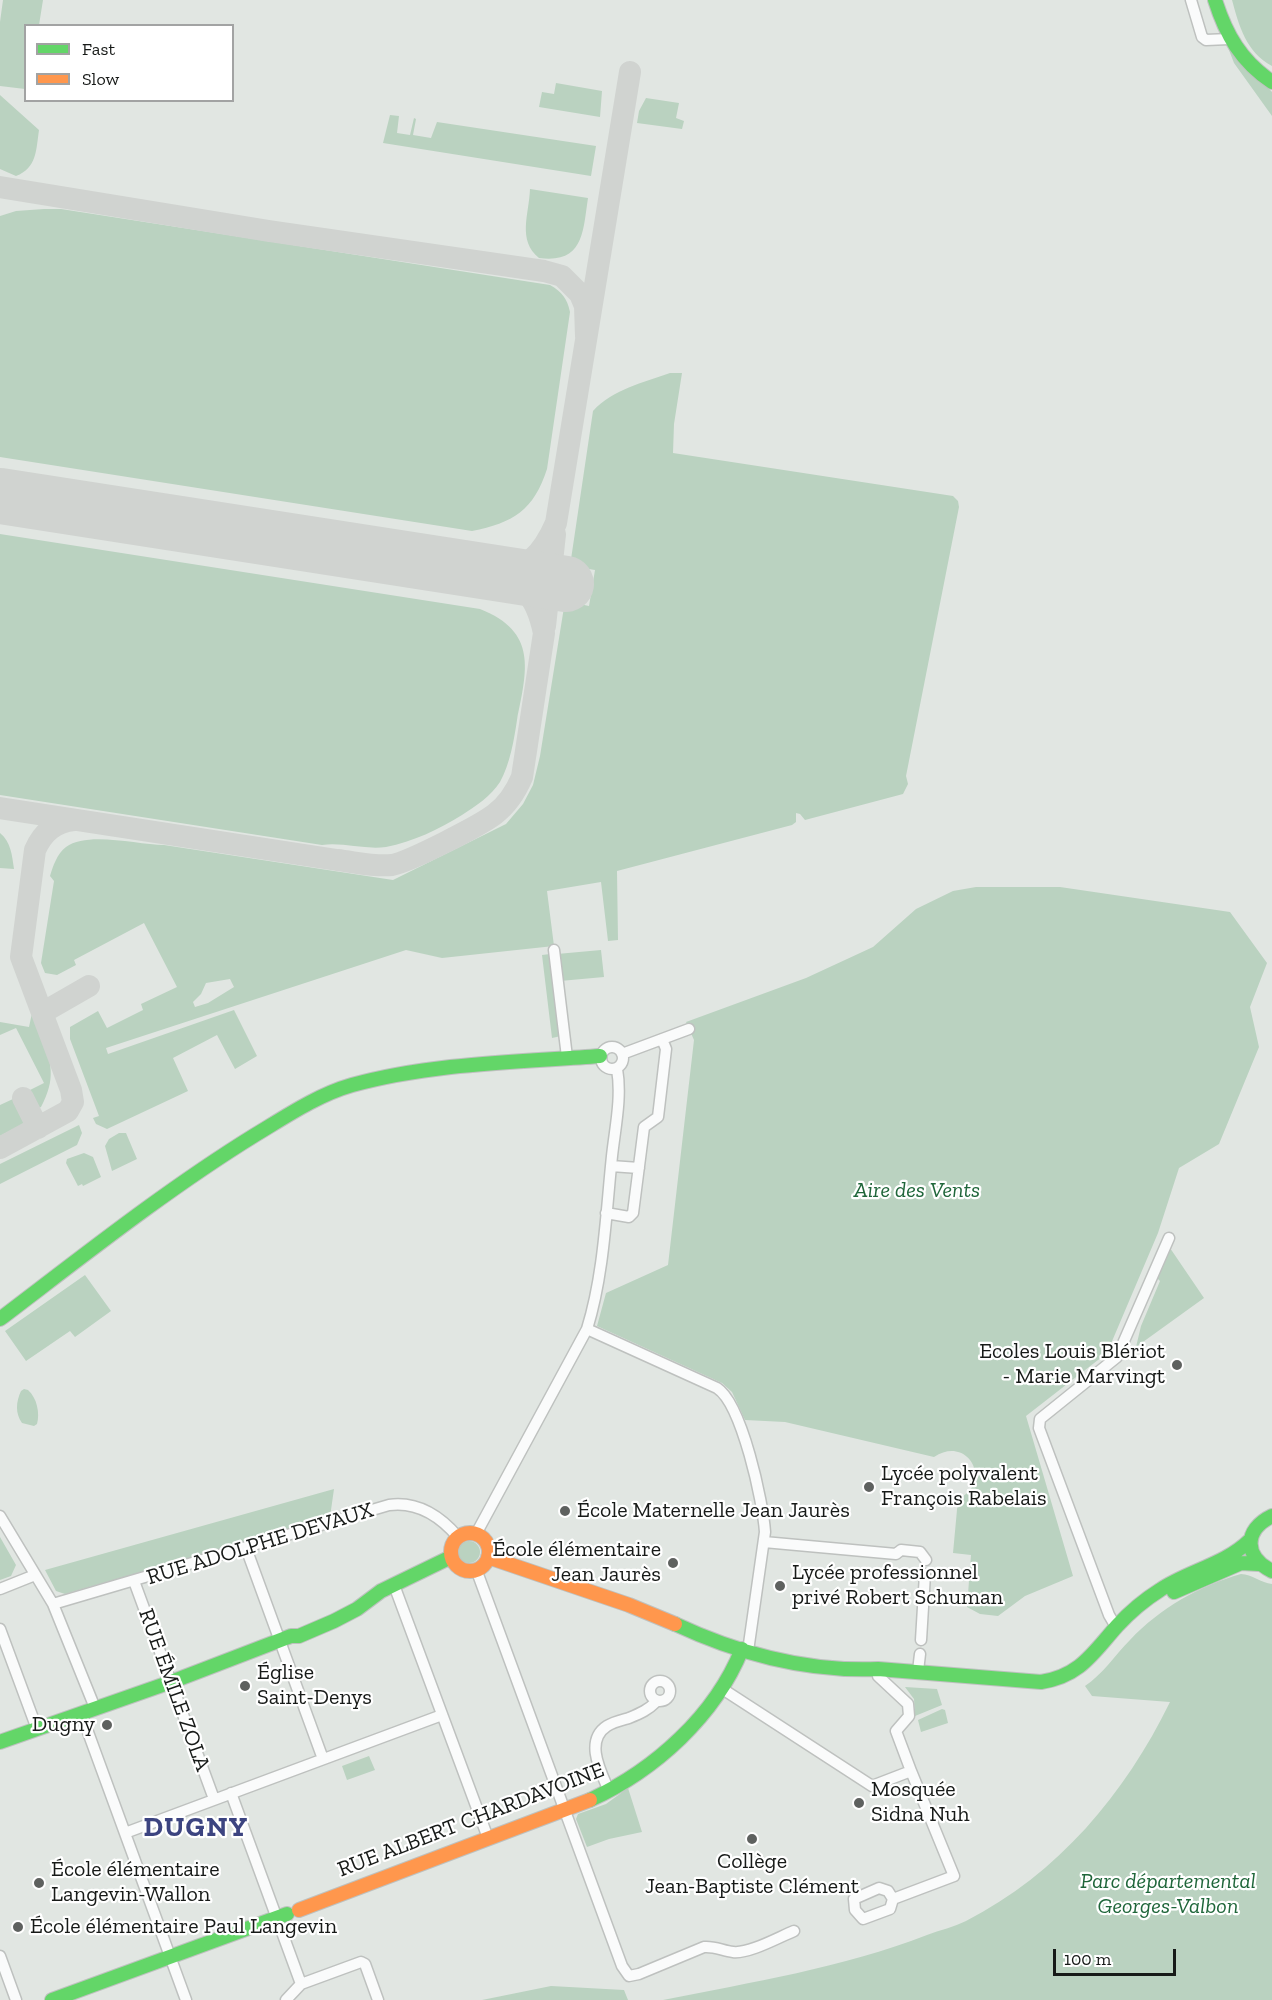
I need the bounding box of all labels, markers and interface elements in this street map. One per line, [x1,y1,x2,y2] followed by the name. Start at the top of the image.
[24,24,234,102] legend
[82,38,115,60] text: Fast
[82,68,119,90] text: Slow
[854,1178,980,1204] park label: Aire des Vents
[979,1339,1165,1390] place label: Ecoles Louis Blériot - Marie Marvingt
[1170,1358,1184,1372] marker: Ecoles Louis Blériot - Marie Marvingt
[881,1461,1047,1512] place label: Lycée polyvalent François Rabelais
[862,1480,876,1494] marker: Lycée polyvalent François Rabelais
[144,1497,376,1591] street label: RUE ADOLPHE DEVAUX
[577,1498,850,1524] place label: École Maternelle Jean Jaurès
[558,1504,572,1518] marker: École Maternelle Jean Jaurès
[492,1537,661,1588] place label: École élémentaire Jean Jaurès
[666,1556,680,1570] marker: École élémentaire Jean Jaurès
[792,1560,1003,1612] place label: Lycée professionnel privé Robert Schuman
[773,1579,787,1593] marker: Lycée professionnel privé Robert Schuman
[132,1605,216,1775] street label: RUE ÉMILE ZOLA
[257,1660,372,1712] place label: Église Saint-Denys
[238,1679,252,1693] marker: Église Saint-Denys
[32,1712,95,1738] place label: Dugny
[100,1718,114,1732] marker: Dugny
[334,1757,608,1883] street label: RUE ALBERT CHARDAVOINE
[871,1777,970,1828] place label: Mosquée Sidna Nuh
[852,1796,866,1810] marker: Mosquée Sidna Nuh
[143,1811,249,1845] district label: DUGNY
[745,1832,759,1846] marker: Collège Jean-Baptiste Clément
[645,1849,859,1900] place label: Collège Jean-Baptiste Clément
[51,1857,220,1909] place label: École élémentaire Langevin-Wallon
[1080,1869,1256,1921] park label: Parc départemental Georges-Valbon
[32,1876,46,1890] marker: École élémentaire Langevin-Wallon
[30,1914,337,1940] place label: École élémentaire Paul Langevin
[11,1920,25,1934] marker: École élémentaire Paul Langevin
[1056,1937,1179,1975] scale bar
[1064,1948,1111,1970] text: 100 m

